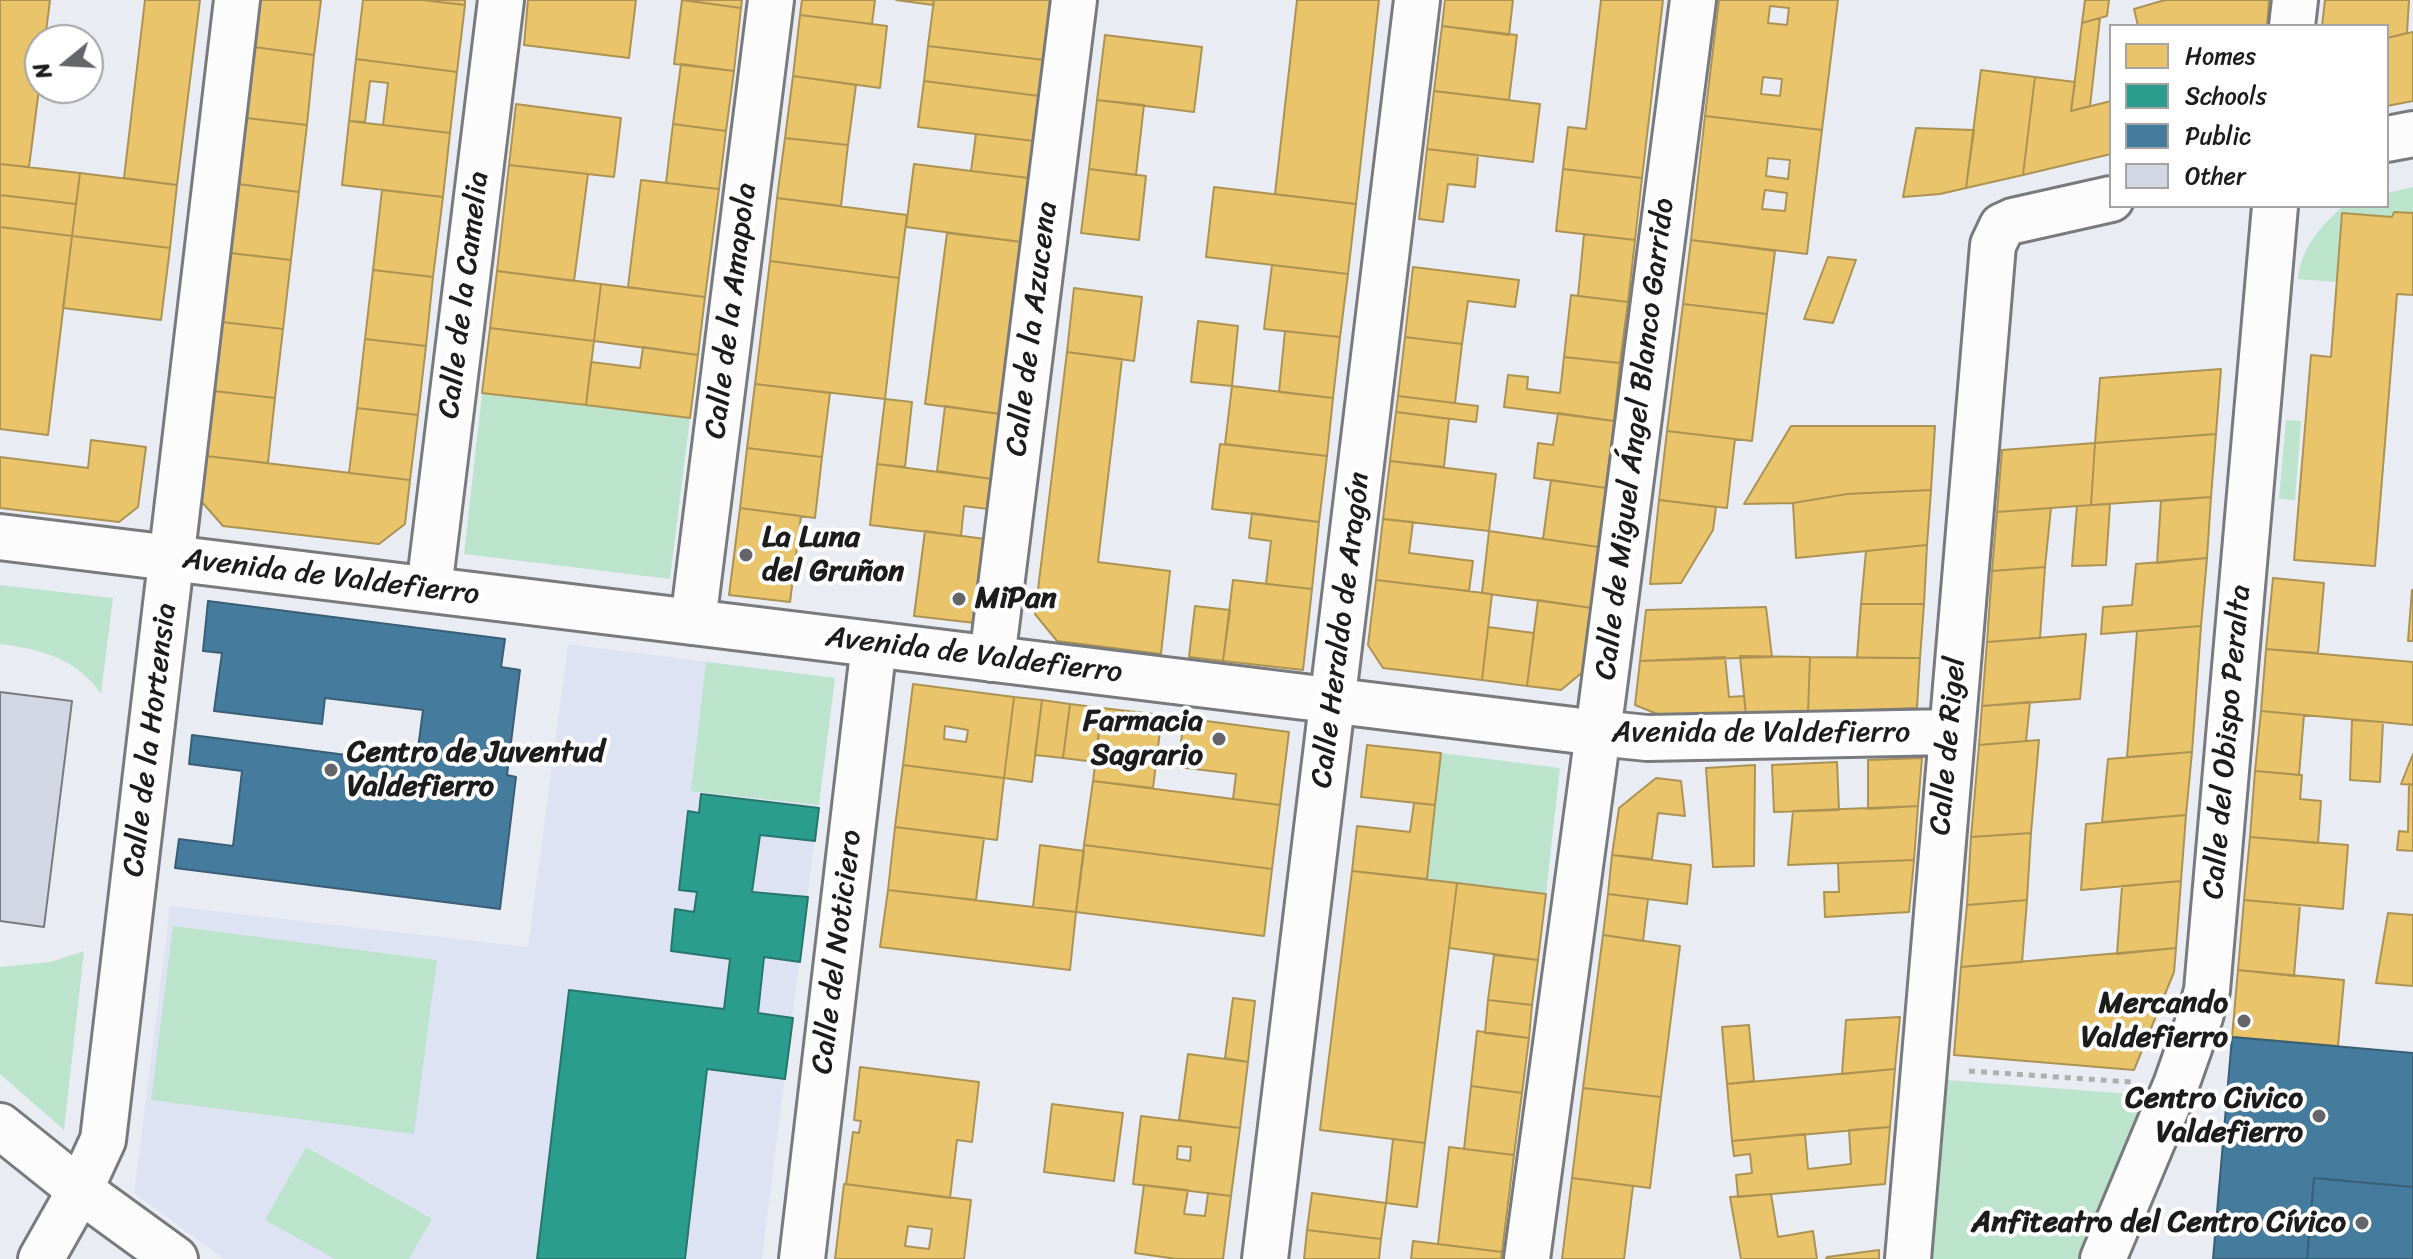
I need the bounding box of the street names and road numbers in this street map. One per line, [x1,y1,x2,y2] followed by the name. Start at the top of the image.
[432,169,498,421] street label: Calle de la Camelia
[698,181,766,441] street label: Calle de la Amapola
[1589,196,1683,682] street label: Calle de Miguel Ángel Blanco Garrido
[1000,200,1066,458] street label: Calle de la Azucena
[1305,470,1379,790] street label: Calle Heraldo de Aragón
[181,542,481,614] street label: Avenida de Valdefierro
[2196,583,2260,901] street label: Calle del Obispo Peralta
[116,601,186,879] street label: Calle de la Hortensia
[824,620,1124,692] street label: Avenida de Valdefierro
[1923,655,1975,837] street label: Calle de Rigel
[1612,715,1910,751] street label: Avenida de Valdefierro
[805,828,871,1076] street label: Calle del Noticiero

